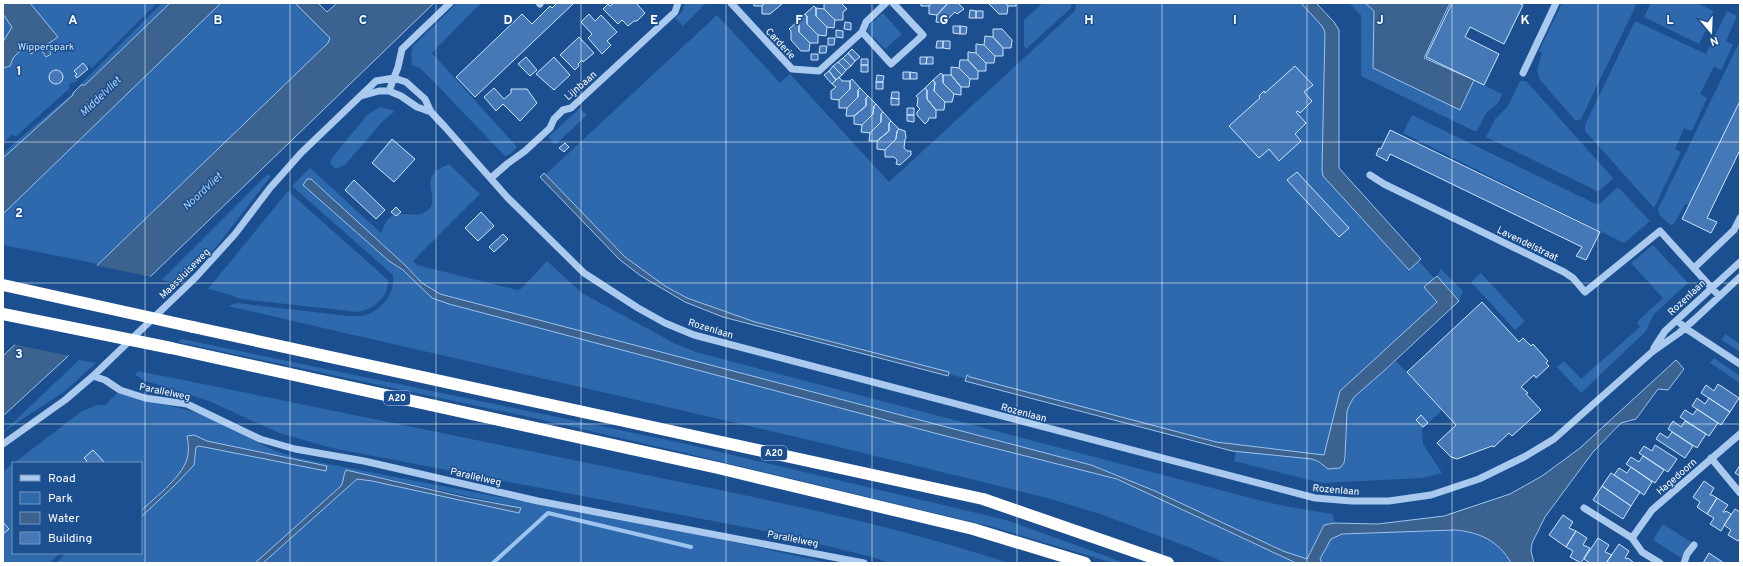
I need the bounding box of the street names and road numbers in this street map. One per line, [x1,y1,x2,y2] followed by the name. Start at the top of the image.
[762,26,798,62] street label: Carderie
[562,69,600,104] street label: Lijnbaan
[1495,224,1560,265] street label: Lavendelstraat
[157,246,213,302] street label: Maassluiseweg
[1665,277,1709,319] street label: Rozenlaan
[686,316,735,343] street label: Rozenlaan
[138,381,191,404] street label: Parallelweg
[384,391,410,405] road number: A20
[999,401,1048,426] street label: Rozenlaan
[761,446,787,460] road number: A20
[1654,456,1700,498] street label: Hagedoorn
[449,465,502,490] street label: Parallelweg
[1312,482,1360,499] street label: Rozenlaan
[766,528,819,551] street label: Parallelweg

